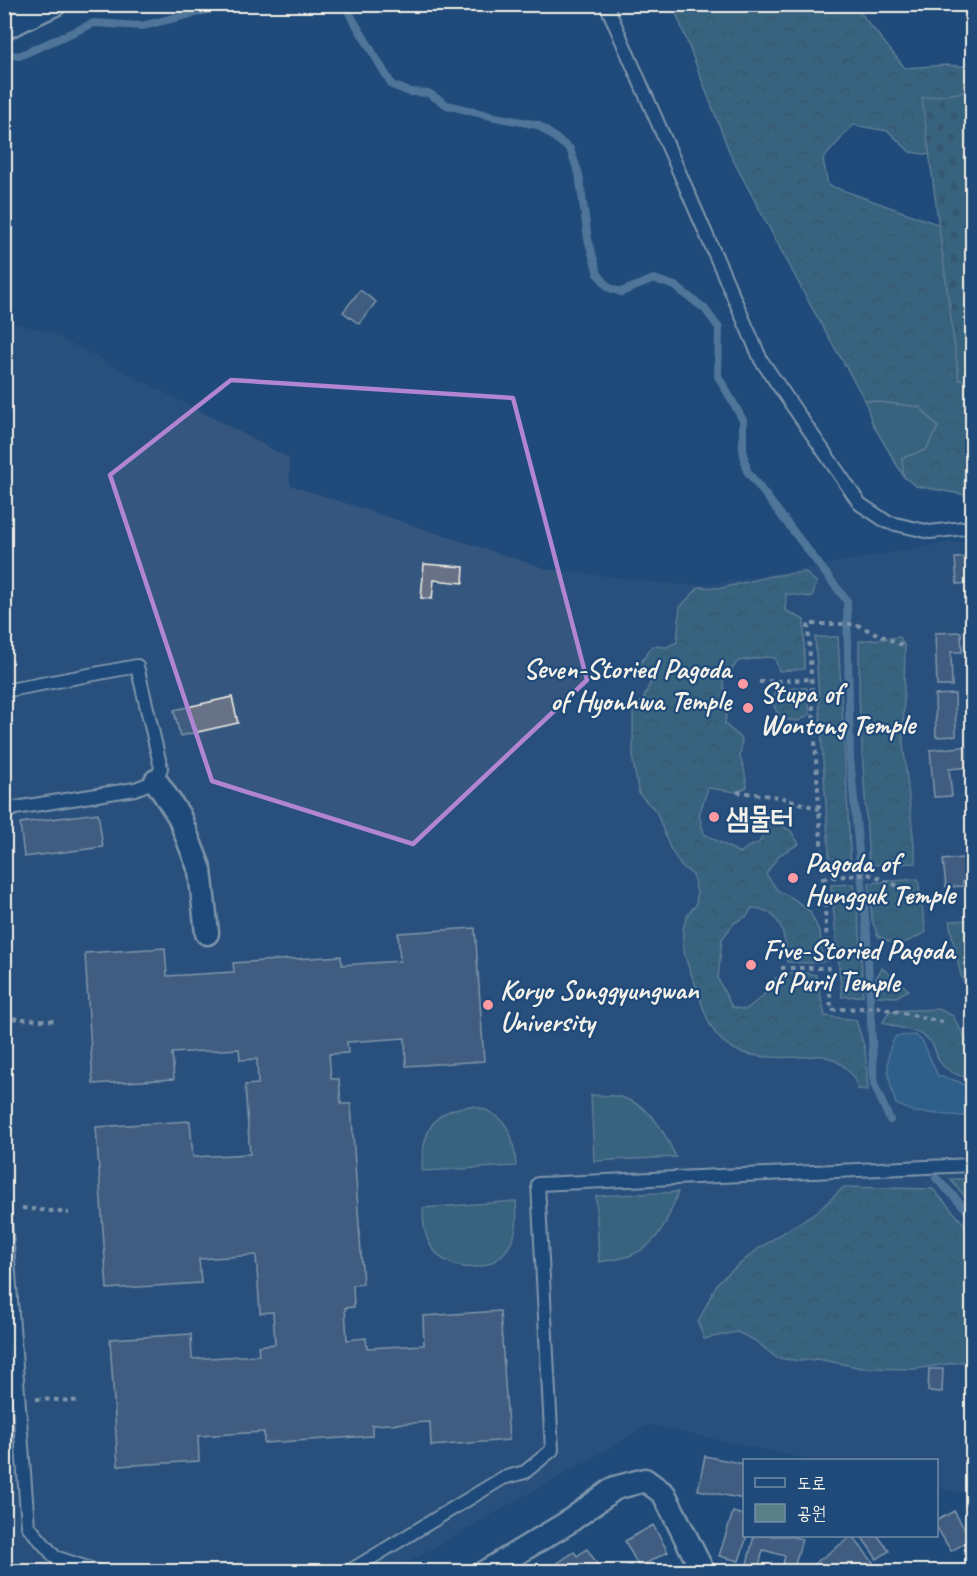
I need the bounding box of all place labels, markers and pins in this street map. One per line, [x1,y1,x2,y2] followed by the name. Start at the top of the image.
[523,651,734,719] place label: Seven-Storied Pagoda of Hyonhwa Temple
[760,675,918,742] place label: Stupa of Wontong Temple
[736,677,750,691] marker: Seven-Storied Pagoda of Hyonhwa Temple
[741,701,755,715] marker: Stupa of Wontong Temple
[726,800,794,835] place label: 샘물터
[707,810,721,824] marker: 샘물터
[805,845,957,912] place label: Pagoda of Hungguk Temple
[786,871,800,885] marker: Pagoda of Hungguk Temple
[763,932,957,999] place label: Five-Storied Pagoda of Puril Temple
[744,958,758,972] marker: Five-Storied Pagoda of Puril Temple
[500,972,700,1039] place label: Koryo Songgyungwan University
[481,998,495,1012] marker: Koryo Songgyungwan University

